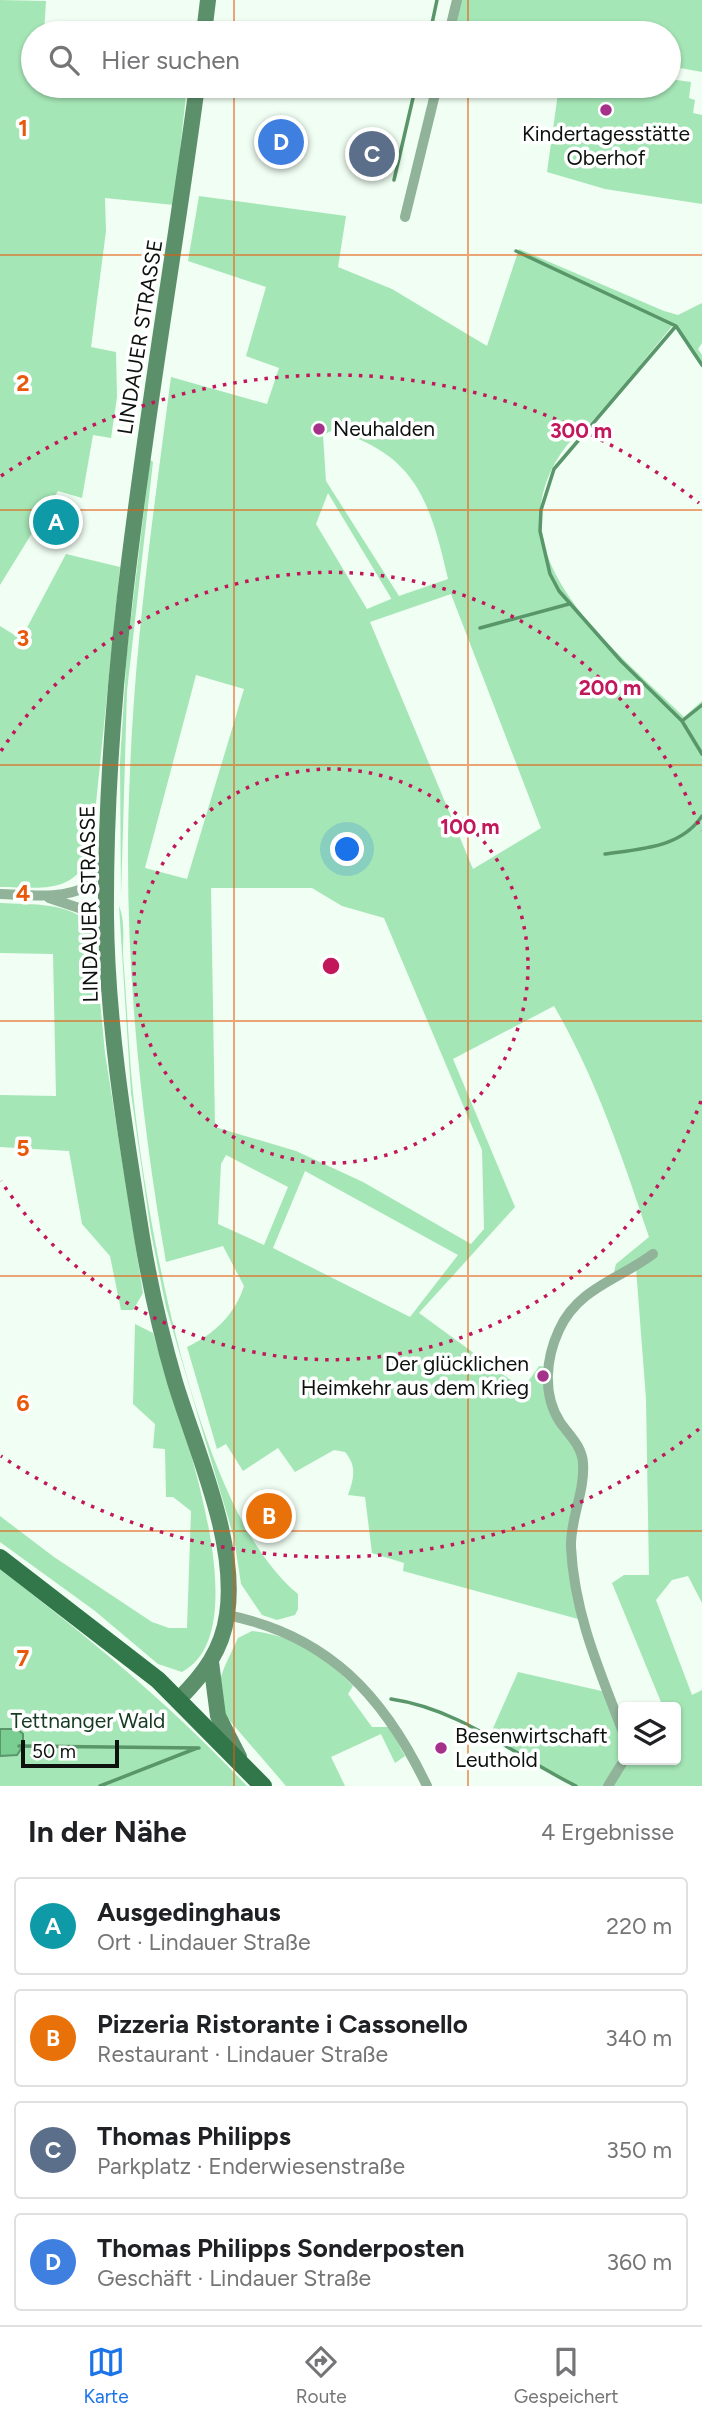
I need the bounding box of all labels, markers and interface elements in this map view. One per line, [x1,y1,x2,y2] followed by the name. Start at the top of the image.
[21,21,681,98] search box
[45,41,83,79] icon: search
[101,44,240,76] text: Hier suchen
[598,102,614,118] marker: Kindertagesstätte Oberhof
[18,114,28,142] text: 1
[258,116,304,168] pin: D
[522,121,690,170] place label: Kindertagesstätte Oberhof
[349,128,395,180] pin: C
[112,238,167,436] street label: LINDAUER STRASSE
[16,369,30,397] text: 2
[333,416,435,441] place label: Neuhalden
[550,418,612,443] text: 300 m
[311,421,327,437] marker: Neuhalden
[33,496,79,548] pin: A
[17,624,29,652] text: 3
[579,675,641,700] text: 200 m
[74,805,103,1003] street label: LINDAUER STRASSE
[440,814,500,839] text: 100 m
[330,832,364,866] your location
[16,879,30,907] text: 4
[319,954,343,978] centre of rings
[16,1134,30,1162] text: 5
[301,1351,529,1400] place label: Der glücklichen Heimkehr aus dem Krieg
[535,1368,551,1384] marker: Der glücklichen Heimkehr aus dem Krieg
[16,1389,30,1417] text: 6
[246,1490,292,1542] pin: B
[17,1644,30,1672] text: 7
[618,1702,681,1765] map controls
[618,1702,681,1765] button: layers
[11,1708,165,1733] park label: Tettnanger Wald
[455,1723,608,1772] place label: Besenwirtschaft Leuthold
[21,1737,119,1769] scale bar
[32,1740,76,1763] text: 50 m
[433,1740,449,1756] marker: Besenwirtschaft Leuthold
[28,1813,187,1850] text: In der Nähe
[541,1818,674,1846] text: 4 Ergebnisse
[97,1896,281,1928] text: Ausgedinghaus
[45,1912,61,1940] text: A
[606,1912,672,1940] text: 220 m
[97,1928,311,1956] text: Ort · Lindauer Straße
[97,2008,468,2040] text: Pizzeria Ristorante i Cassonello
[46,2024,60,2052] text: B
[605,2024,672,2052] text: 340 m
[97,2040,388,2068] text: Restaurant · Lindauer Straße
[97,2120,291,2152] text: Thomas Philipps
[45,2136,61,2164] text: C
[606,2136,672,2164] text: 350 m
[97,2152,405,2180] text: Parkplatz · Enderwiesenstraße
[97,2232,465,2264] text: Thomas Philipps Sonderposten
[45,2248,61,2276] text: D
[606,2248,672,2276] text: 360 m
[97,2264,371,2292] text: Geschäft · Lindauer Straße
[84,2343,129,2408] tab: Karte
[296,2343,347,2408] tab: Route
[514,2343,618,2408] tab: Gespeichert

